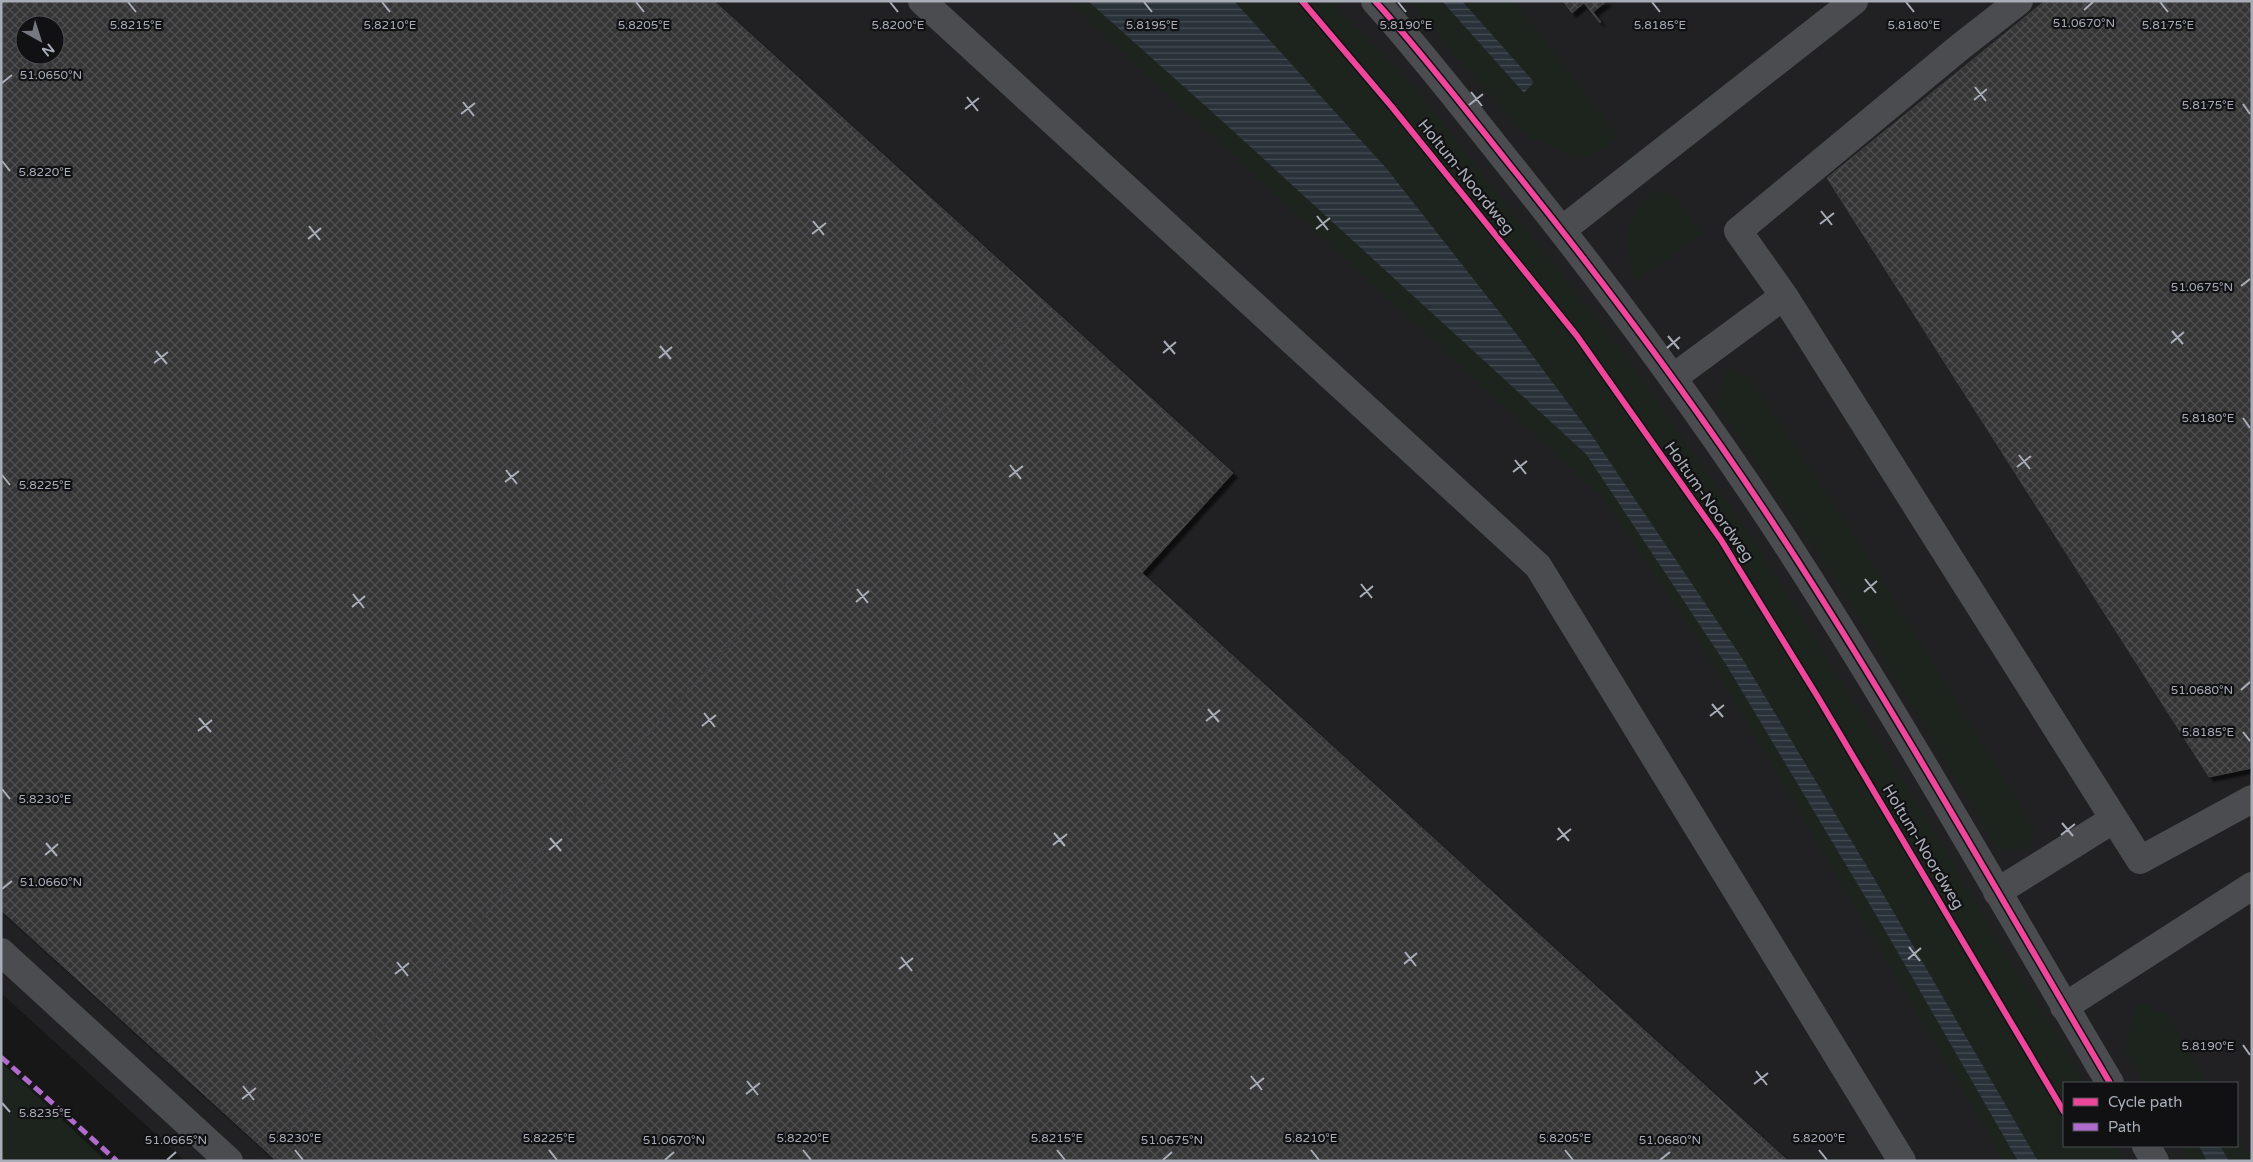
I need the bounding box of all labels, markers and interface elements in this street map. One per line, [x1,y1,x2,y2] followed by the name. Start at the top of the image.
[15,15,65,65] north arrow
[2053,16,2115,30] text: 51.0670°N
[110,18,163,32] text: 5.8215°E
[364,18,417,32] text: 5.8210°E
[618,18,671,32] text: 5.8205°E
[872,18,925,32] text: 5.8200°E
[1126,18,1179,32] text: 5.8195°E
[1380,18,1433,32] text: 5.8190°E
[1634,18,1687,32] text: 5.8185°E
[1888,18,1941,32] text: 5.8180°E
[2142,18,2195,32] text: 5.8175°E
[38,40,58,60] text: N
[20,68,82,82] text: 51.0650°N
[2182,98,2235,112] text: 5.8175°E
[1413,115,1519,239] street label: Holtum-Noordweg
[19,165,72,179] text: 5.8220°E
[2171,280,2233,294] text: 51.0675°N
[2182,411,2235,425] text: 5.8180°E
[1660,438,1758,566] street label: Holtum-Noordweg
[19,478,72,492] text: 5.8225°E
[2171,683,2233,697] text: 51.0680°N
[2182,725,2235,739] text: 5.8185°E
[1878,781,1968,913] street label: Holtum-Noordweg
[19,792,72,806] text: 5.8230°E
[20,875,82,889] text: 51.0660°N
[2182,1039,2235,1053] text: 5.8190°E
[2063,1082,2238,1147] legend
[2108,1093,2182,1111] text: Cycle path
[19,1106,72,1120] text: 5.8235°E
[2108,1118,2141,1136] text: Path
[269,1131,322,1145] text: 5.8230°E
[523,1131,576,1145] text: 5.8225°E
[777,1131,830,1145] text: 5.8220°E
[1031,1131,1084,1145] text: 5.8215°E
[1285,1131,1338,1145] text: 5.8210°E
[1539,1131,1592,1145] text: 5.8205°E
[1793,1131,1846,1145] text: 5.8200°E
[145,1133,207,1147] text: 51.0665°N
[643,1133,705,1147] text: 51.0670°N
[1141,1133,1203,1147] text: 51.0675°N
[1639,1133,1701,1147] text: 51.0680°N

